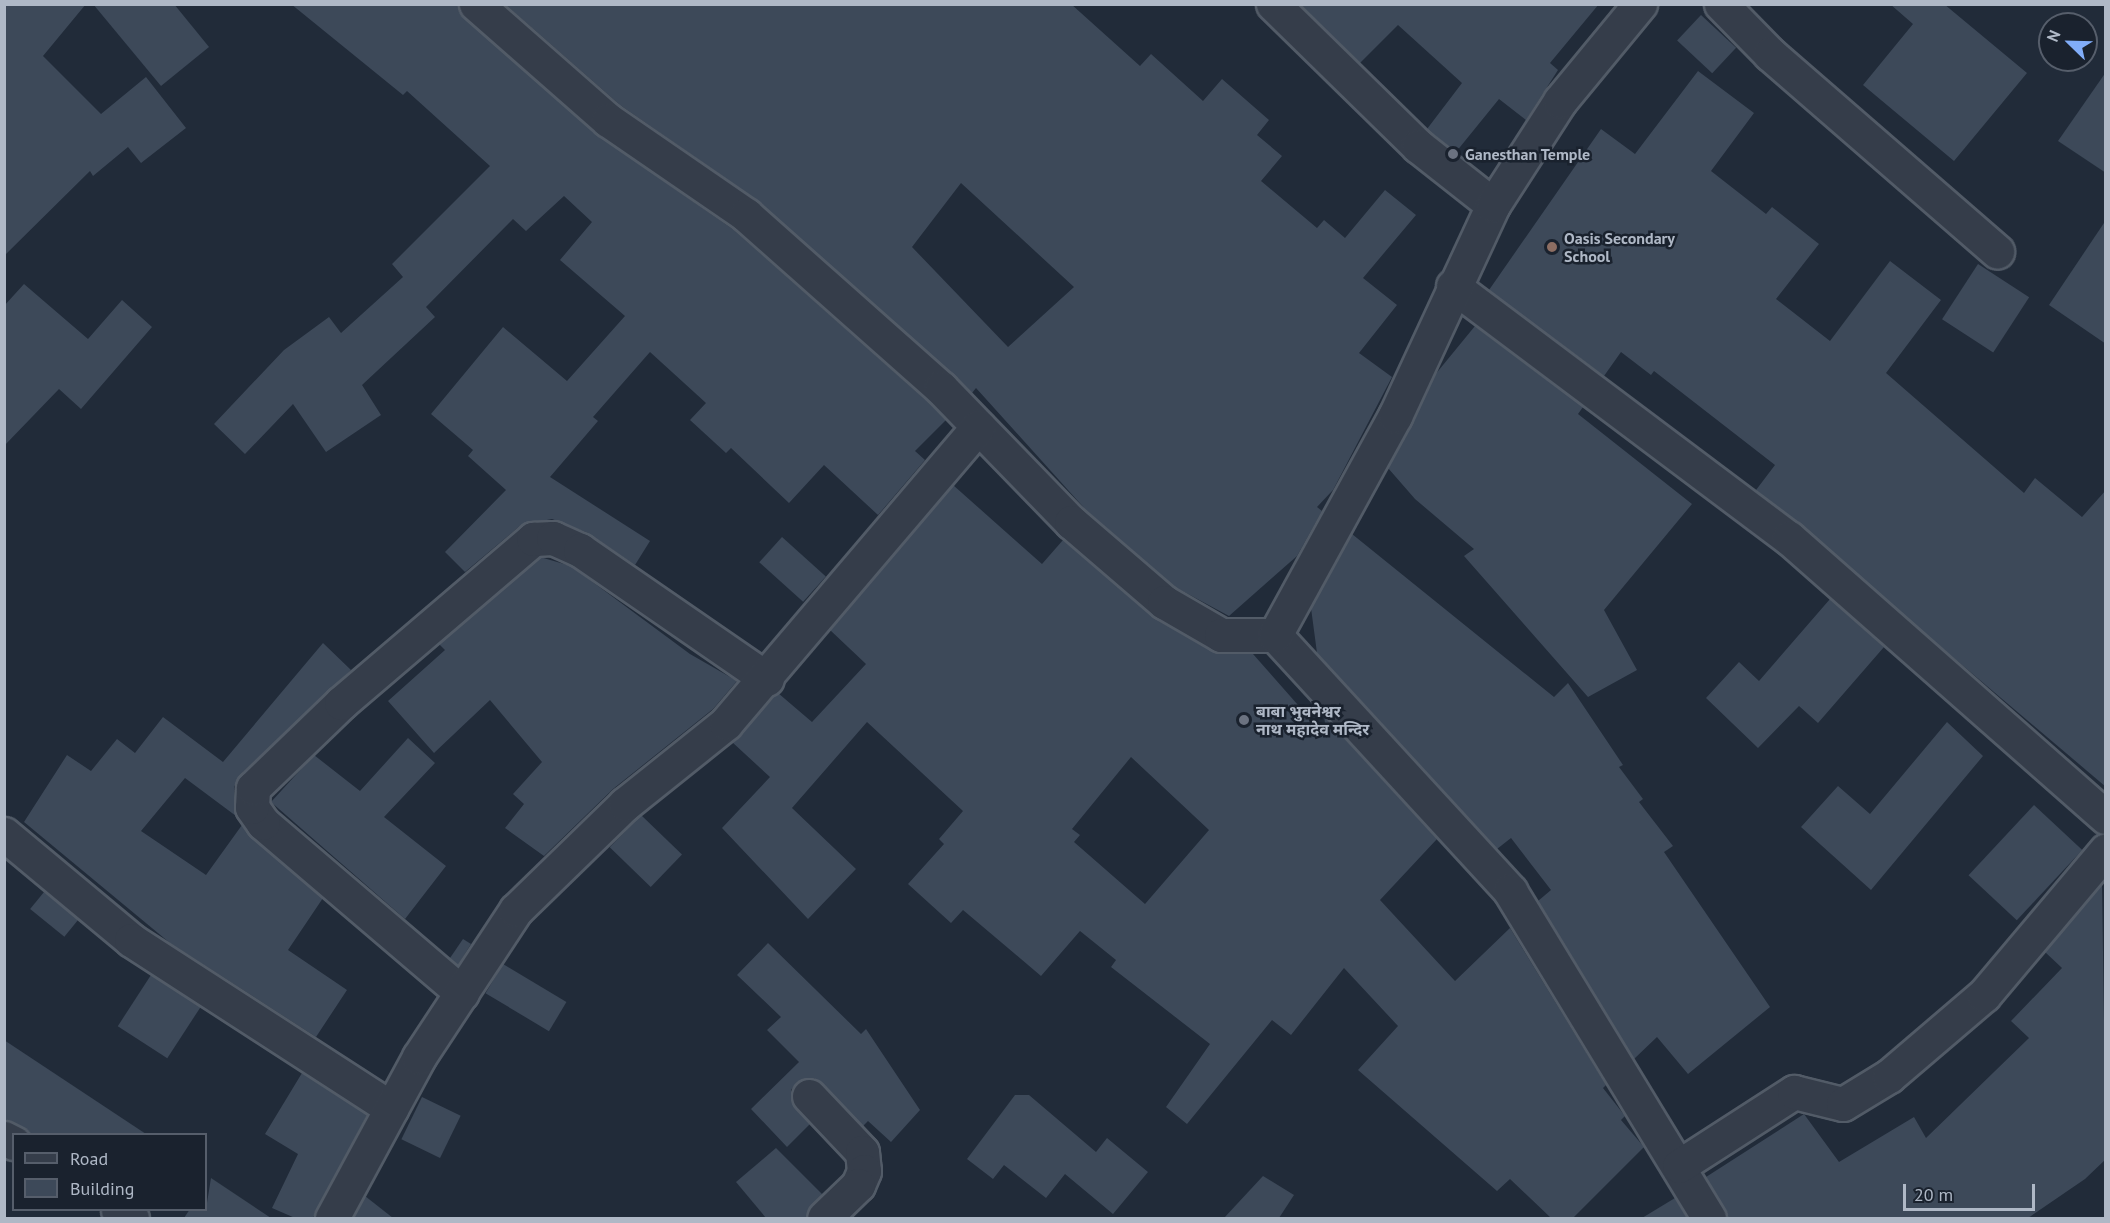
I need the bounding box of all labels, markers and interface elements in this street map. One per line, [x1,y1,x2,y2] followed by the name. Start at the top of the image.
[2038,12,2098,72] north arrow
[2042,27,2065,45] text: N
[1465,144,1591,164] place label: Ganesthan Temple
[1446,147,1460,161] marker: Ganesthan Temple
[1564,228,1675,266] place label: Oasis Secondary School
[1545,240,1559,254] marker: Oasis Secondary School
[1256,701,1369,739] place label: बाबा भुवनेश्वर नाथ महादेव मन्दिर
[1237,713,1251,727] marker: बाबा भुवनेश्वर नाथ महादेव मन्दिर
[12,1133,207,1211] legend
[70,1147,108,1170] text: Road
[1906,1172,2038,1210] scale bar
[70,1177,134,1200] text: Building
[1914,1183,1953,1206] text: 20 m

